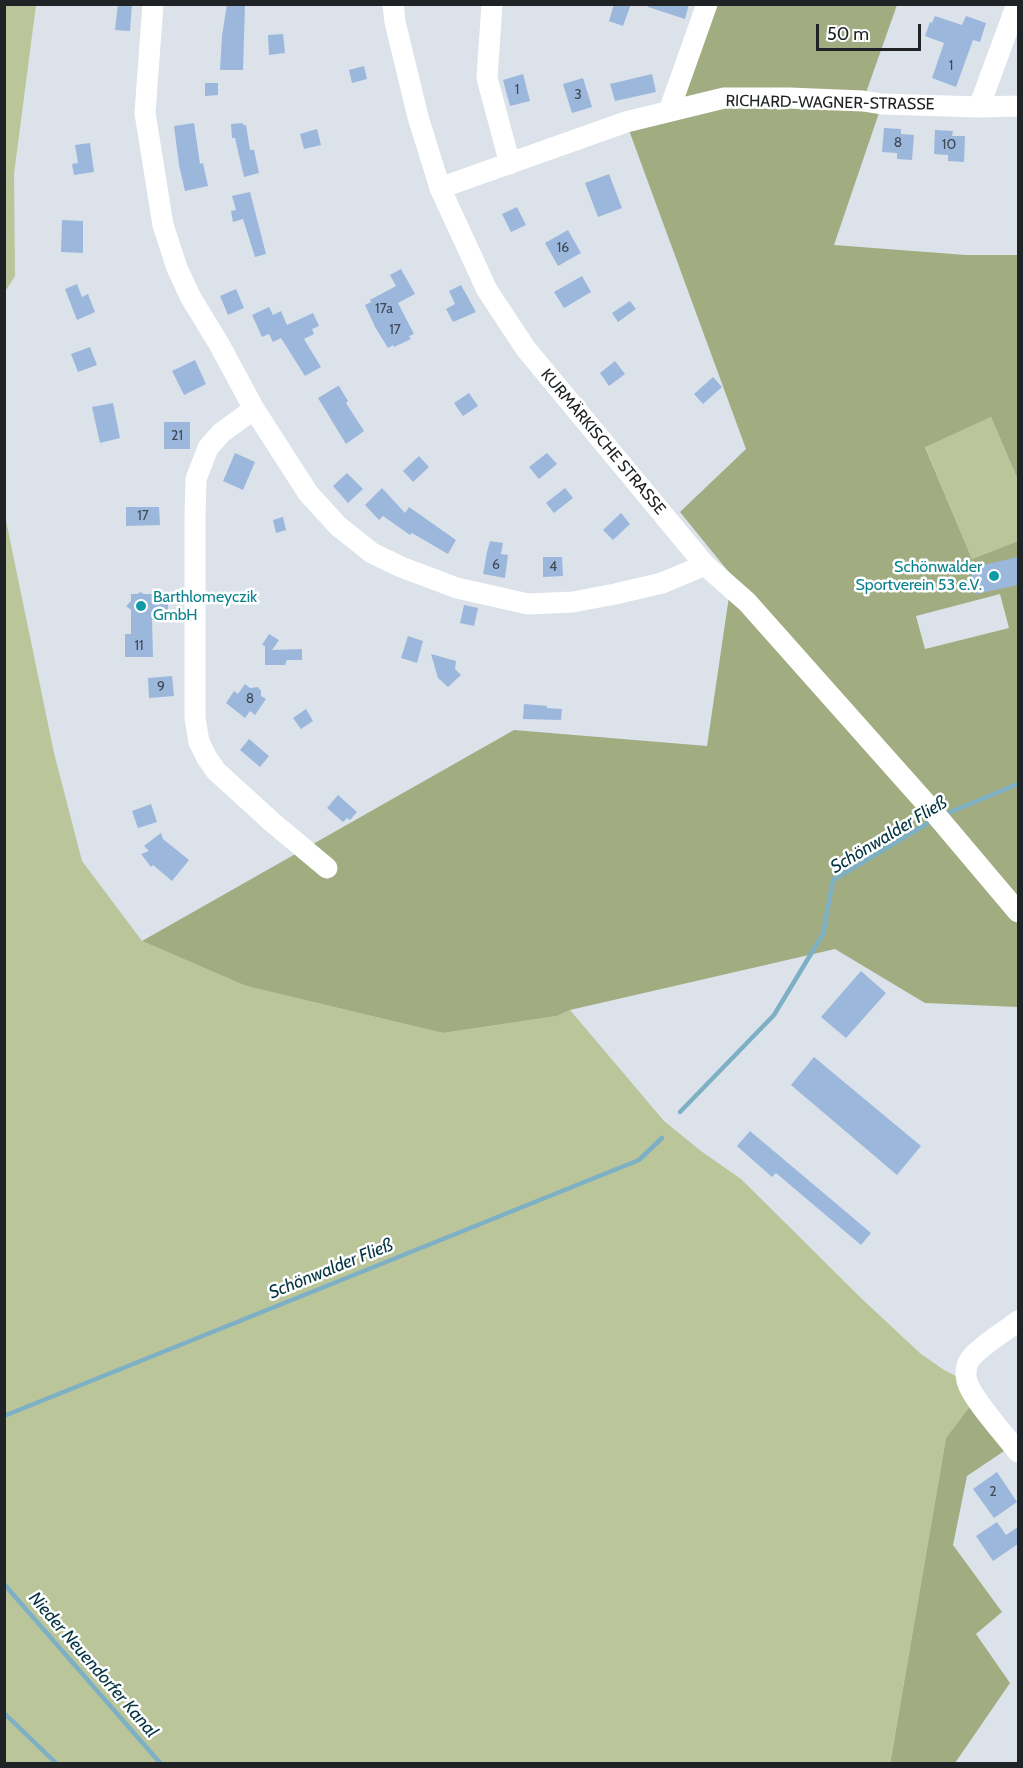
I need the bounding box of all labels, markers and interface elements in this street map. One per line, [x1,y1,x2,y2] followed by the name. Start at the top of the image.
[819,12,924,50] scale bar
[827,23,869,45] text: 50 m
[949,58,953,74] house number: 1
[515,82,519,98] house number: 1
[574,87,582,103] house number: 3
[725,92,935,114] street label: RICHARD-WAGNER-STRASSE
[894,135,902,151] house number: 8
[942,137,956,153] house number: 10
[557,240,569,256] house number: 16
[375,301,393,317] house number: 17a
[389,322,401,338] house number: 17
[537,365,669,519] street label: KURMÄRKISCHE STRASSE
[171,428,183,444] house number: 21
[137,508,149,524] house number: 17
[492,557,500,573] house number: 6
[856,557,982,595] place label: Schönwalder Sportverein 53 e.V.
[549,559,557,575] house number: 4
[987,569,1001,583] marker: Schönwalder Sportverein 53 e.V.
[153,587,257,625] place label: Barthlomeyczik GmbH
[134,599,148,613] marker: Barthlomeyczik GmbH
[134,638,144,654] house number: 11
[157,679,165,695] house number: 9
[246,691,254,707] house number: 8
[827,792,951,878] water label: Schönwalder Fließ
[266,1234,396,1304] water label: Schönwalder Fließ
[989,1484,997,1500] house number: 2
[24,1588,162,1742] water label: Nieder Neuendorfer Kanal

